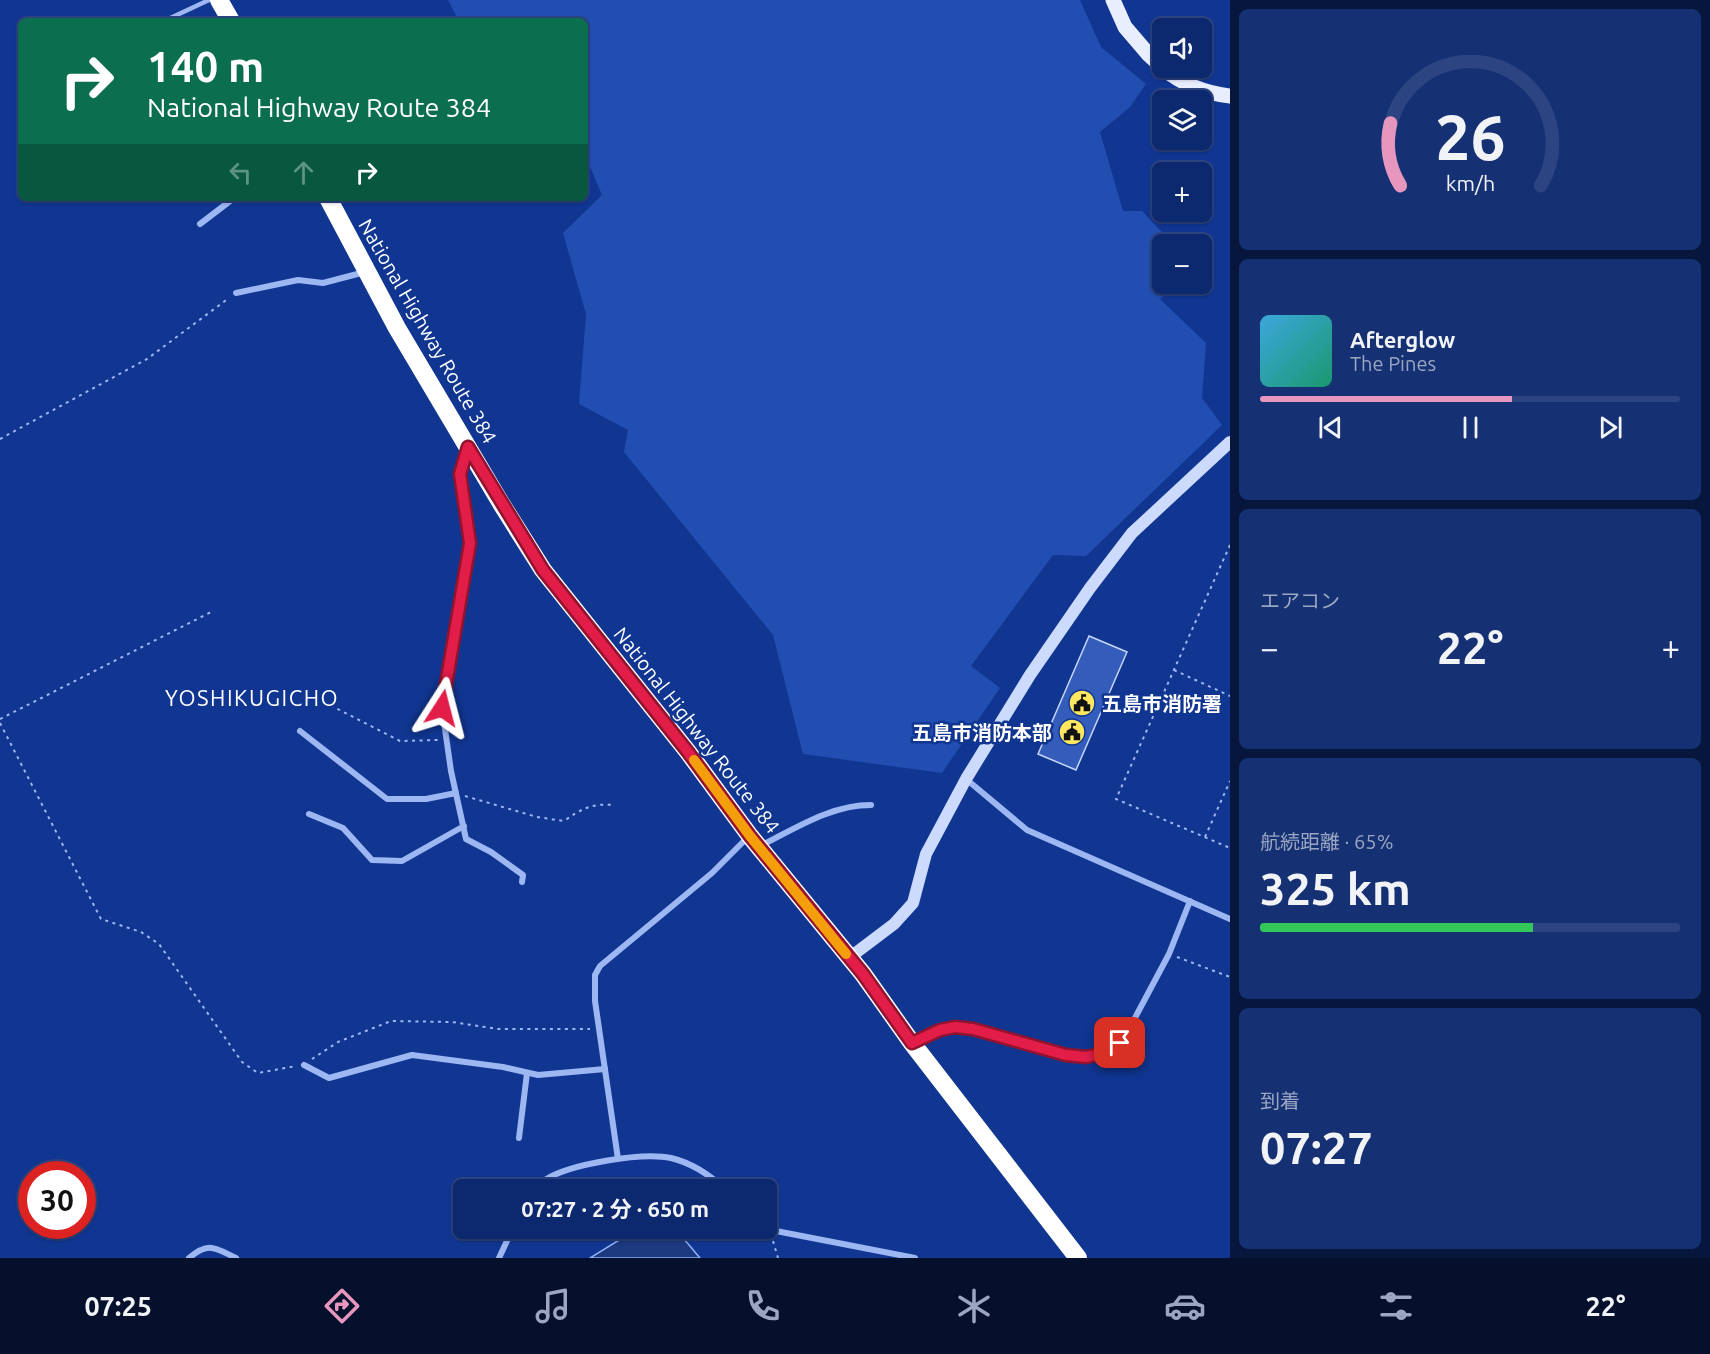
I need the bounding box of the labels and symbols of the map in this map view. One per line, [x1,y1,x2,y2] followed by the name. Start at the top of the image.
[354,215,502,447] street label: National Highway Route 384
[609,622,785,838] street label: National Highway Route 384
[410,676,474,740] position arrow
[165,685,339,710] district label: YOSHIKUGICHO
[1067,688,1097,718] public building icon: 五島市消防署
[1102,692,1222,715] place label: 五島市消防署
[1057,717,1087,747] public building icon: 五島市消防本部
[912,721,1052,744] place label: 五島市消防本部
[1094,1017,1145,1068] pin
[18,1161,96,1239] speed limit sign: 30

